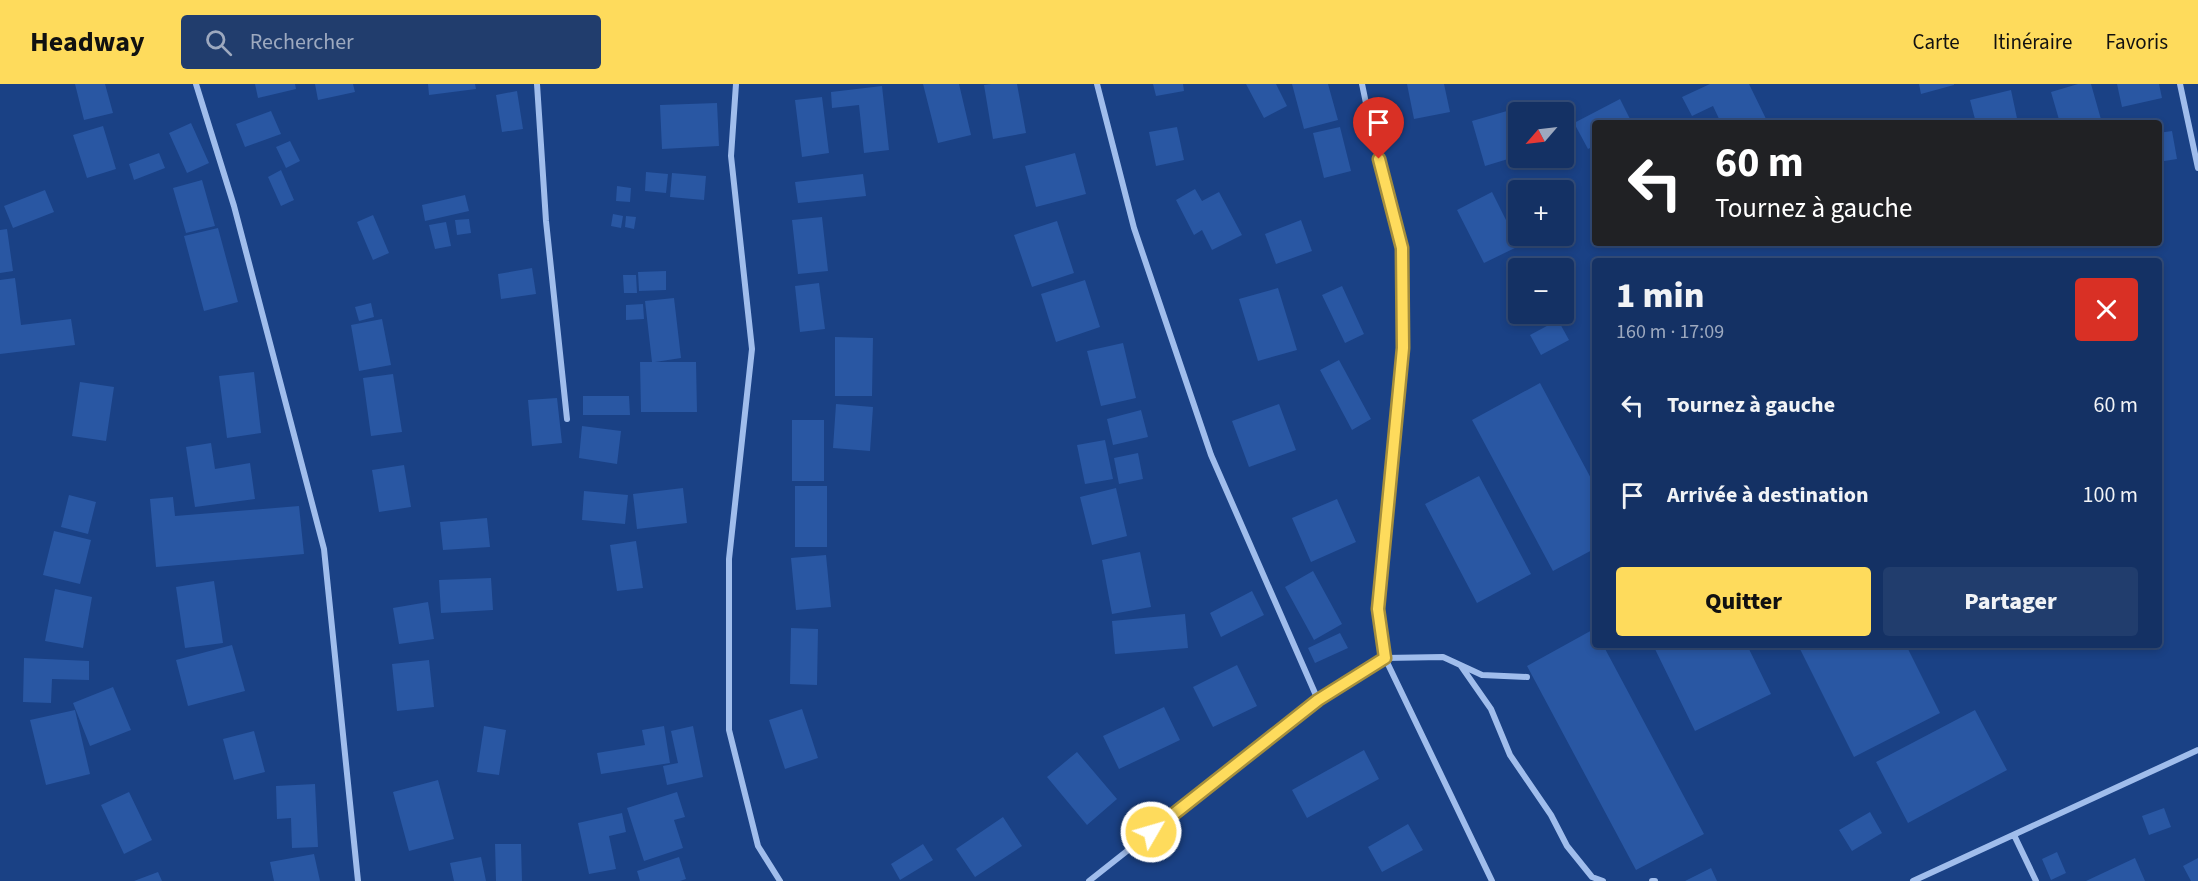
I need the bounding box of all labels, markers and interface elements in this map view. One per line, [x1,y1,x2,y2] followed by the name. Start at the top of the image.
[181,15,601,69] search box
[30,22,145,62] text: Headway
[202,26,235,59] icon: search
[250,26,354,58] text: Rechercher
[1913,27,1960,57] text: Carte
[1993,27,2072,57] text: Itinéraire
[2105,27,2168,57] text: Favoris
[1353,97,1404,159] pin
[1508,102,1574,168] north arrow
[1508,102,1574,324] map controls
[1362,106,1395,139] icon: arrive
[1715,133,1804,193] text: 60 m
[1616,144,1694,222] icon: left
[1508,180,1574,246] button: +
[1715,189,1912,228] text: Tournez à gauche
[1508,258,1574,324] button: −
[1616,270,1704,321] text: 1 min
[2075,278,2138,341] button: close
[1616,318,1724,346] text: 160 m · 17:09
[1616,389,1649,422] icon: left
[1667,389,1835,421] text: Tournez à gauche
[2093,389,2138,421] text: 60 m
[1616,479,1649,512] icon: arrive
[1667,479,1869,511] text: Arrivée à destination
[2083,479,2138,511] text: 100 m
[1616,567,1871,636] button: Quitter
[1883,567,2138,636] button: Partager
[1119,800,1183,864] position arrow

